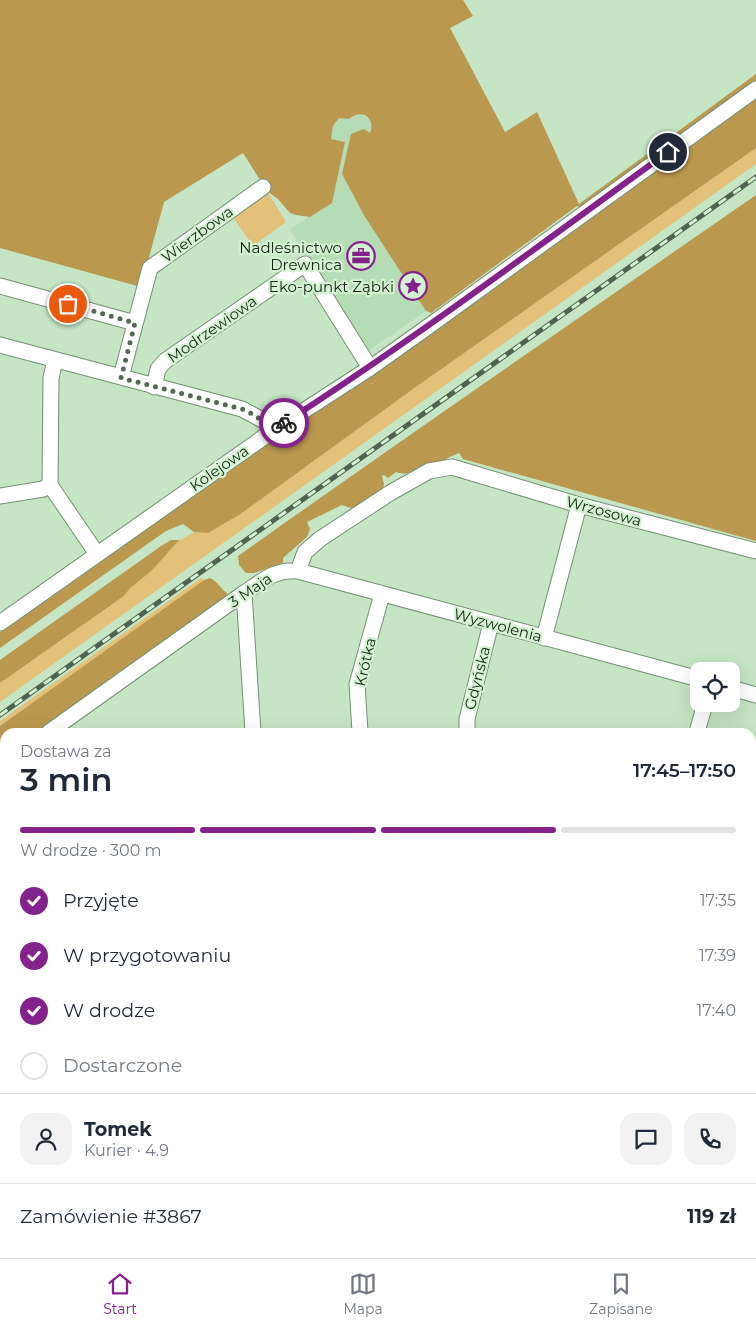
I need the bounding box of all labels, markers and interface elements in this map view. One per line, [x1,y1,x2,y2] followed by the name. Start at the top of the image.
[647,131,689,173] pin
[654,138,682,166] icon: home
[157,202,237,266] street label: Wierzbowa
[239,238,342,274] place label: Nadleśnictwo Drewnica
[346,241,376,271] office icon: Nadleśnictwo Drewnica
[398,271,428,301] place icon: Eko-punkt Ząbki
[269,277,394,296] place label: Eko-punkt Ząbki
[47,283,89,325] pin
[54,290,82,318] icon: bag
[164,291,260,367] street label: Modrzewiowa
[259,398,309,448] courier
[270,409,298,437] icon: bike
[186,441,252,495] street label: Kolejowa
[564,492,644,530] street label: Wrzosowa
[225,569,275,611] street label: 3 Maja
[452,604,544,646] street label: Wyzwolenia
[350,636,380,688] street label: Krótka
[460,644,494,712] street label: Gdyńska
[690,662,740,712] map controls
[690,662,740,712] button: locate
[20,742,112,761] text: Dostawa za
[633,759,736,782] text: 17:45–17:50
[20,760,112,799] text: 3 min
[20,841,161,860] text: W drodze · 300 m
[20,887,48,915] icon: check
[63,889,139,912] text: Przyjęte
[700,891,736,910] text: 17:35
[20,942,48,970] icon: check
[63,944,231,967] text: W przygotowaniu
[699,946,736,965] text: 17:39
[20,997,48,1025] icon: check
[63,999,155,1022] text: W drodze
[697,1001,736,1020] text: 17:40
[63,1054,182,1077] text: Dostarczone
[20,1113,72,1165] button: person
[620,1113,672,1165] button: chat
[684,1113,736,1165] button: phone
[84,1118,152,1141] text: Tomek
[84,1141,169,1160] text: Kurier · 4.9
[20,1205,202,1228] text: Zamówienie #3867
[687,1205,736,1228] text: 119 zł
[103,1270,137,1318] tab: Start
[343,1270,383,1318] tab: Mapa
[589,1270,653,1318] tab: Zapisane

